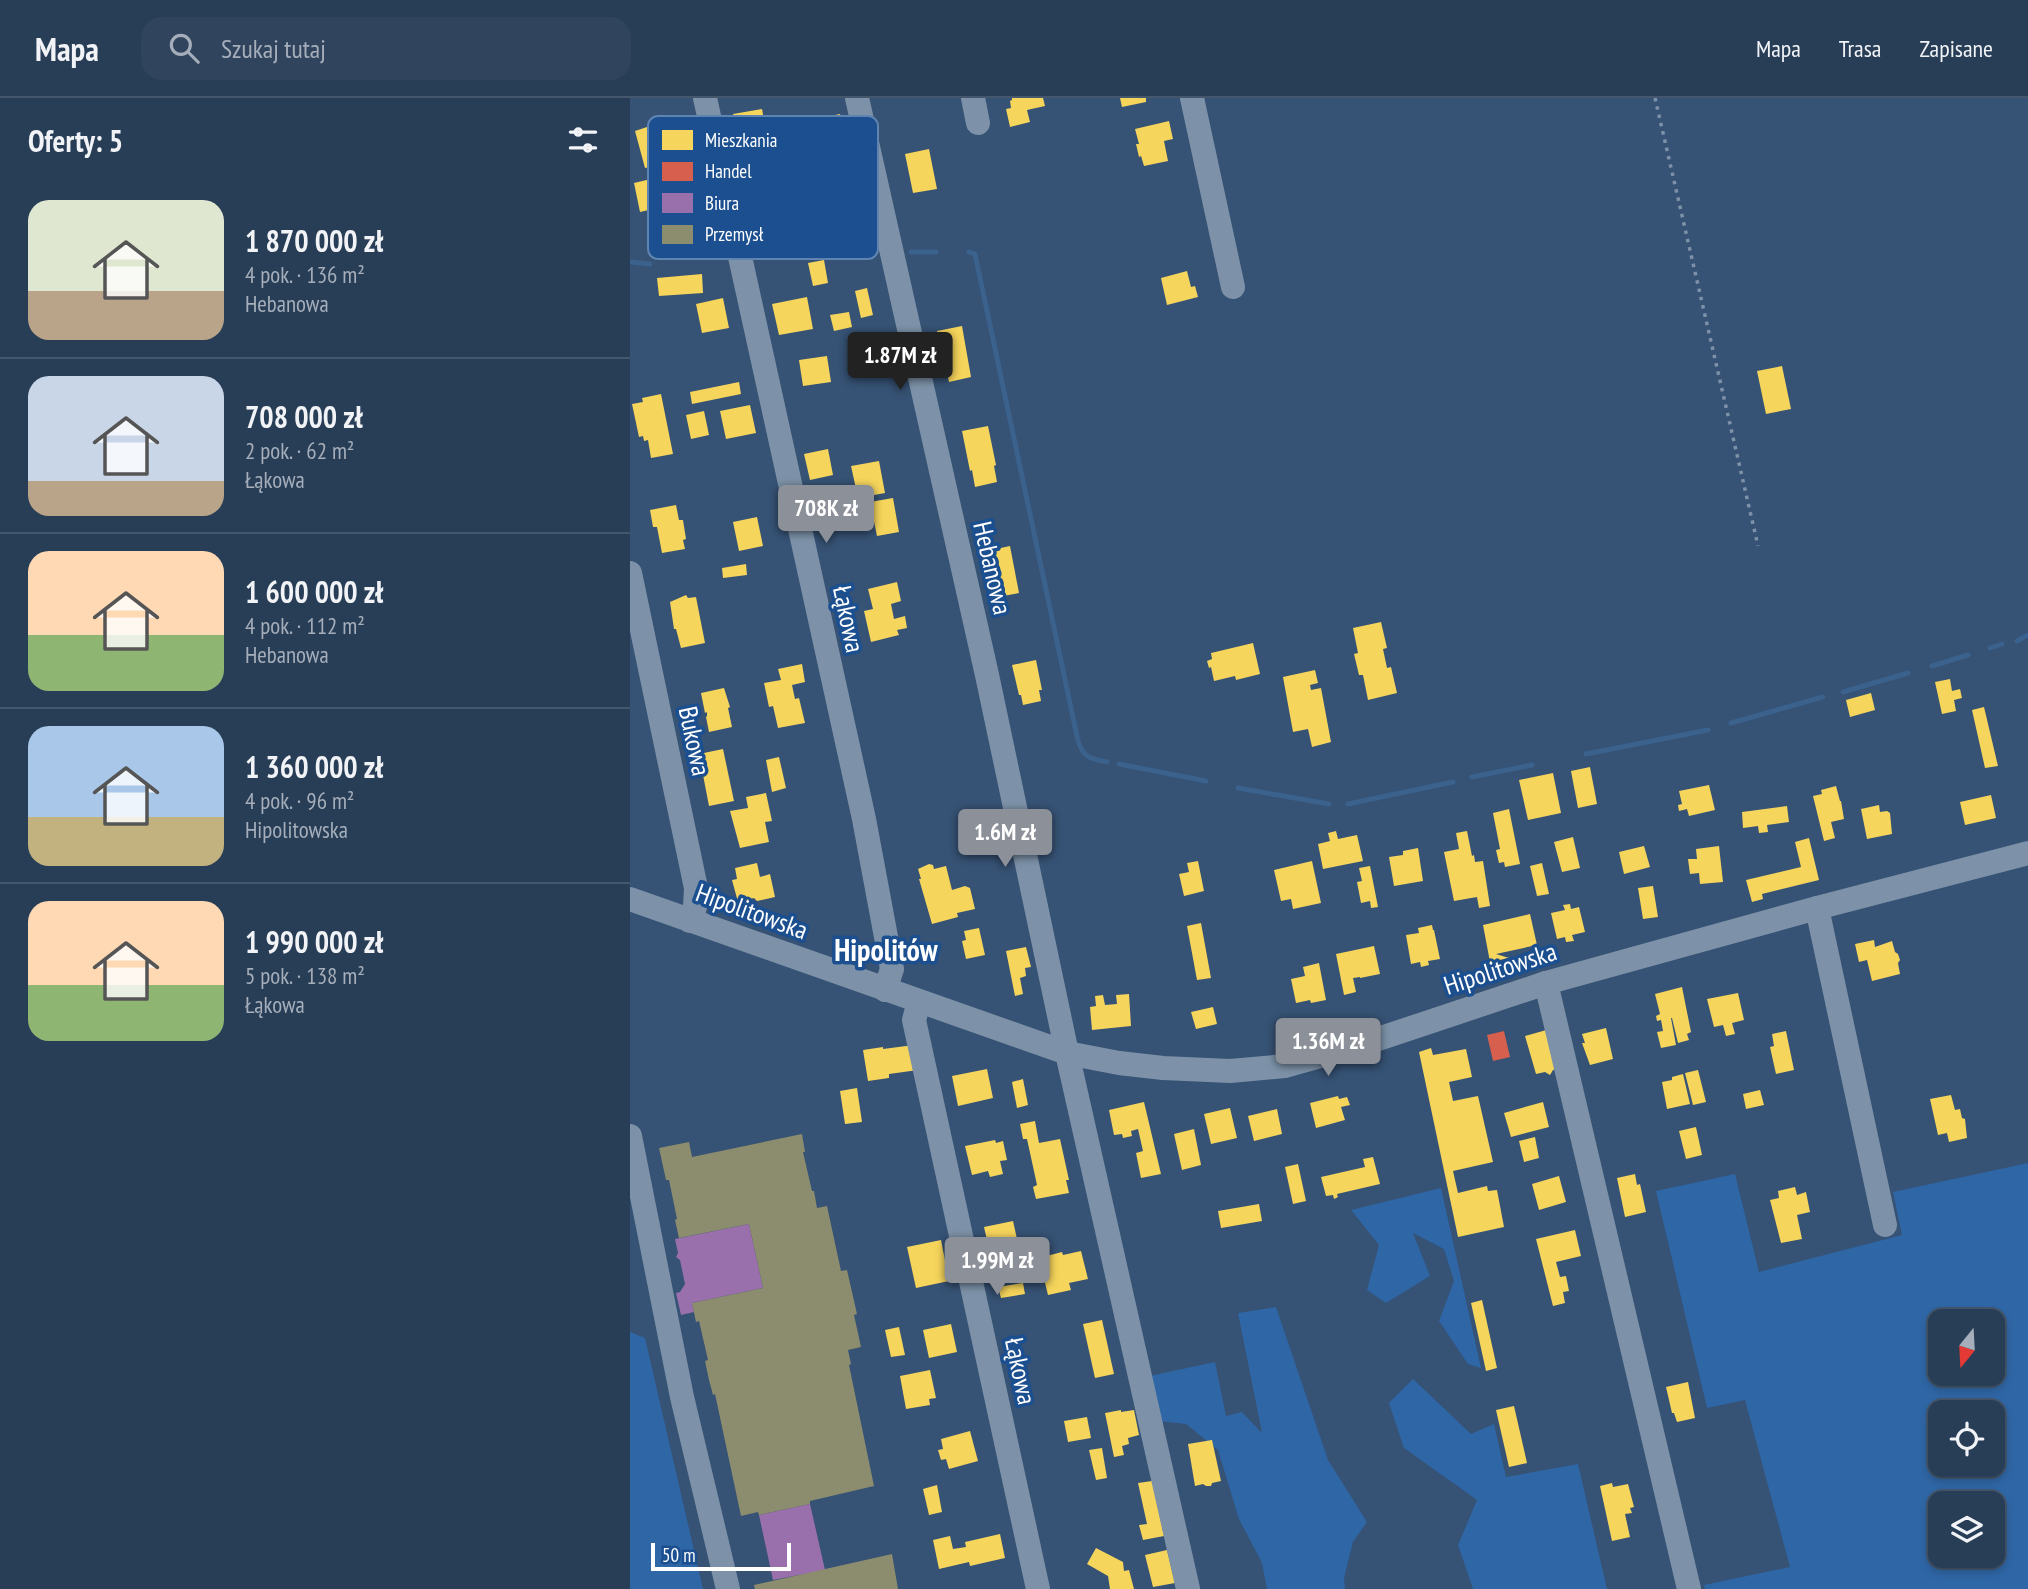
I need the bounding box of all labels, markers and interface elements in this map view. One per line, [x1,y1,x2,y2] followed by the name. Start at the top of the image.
[141,17,631,80] search box
[35,27,99,70] text: Mapa
[165,29,203,67] icon: search
[221,32,326,65] text: Szukaj tutaj
[1756,33,1801,64] text: Mapa
[1839,33,1881,64] text: Trasa
[1919,33,1993,64] text: Zapisane
[648,116,878,259] legend
[28,121,123,160] text: Oferty: 5
[564,121,602,159] icon: filters
[705,128,777,152] text: Mieszkania
[705,159,752,183] text: Handel
[705,191,739,215] text: Biura
[245,221,383,260] text: 1 870 000 zł
[705,222,764,246] text: Przemysł
[84,228,168,312] icon: home
[245,260,365,289] text: 4 pok. · 136 m²
[245,289,329,318] text: Hebanowa
[828,332,972,392] pin: 1.87M zł
[864,340,936,369] text: 1.87M zł
[245,397,363,436] text: 708 000 zł
[84,404,168,488] icon: home
[245,436,354,465] text: 2 pok. · 62 m²
[245,465,305,494] text: Łąkowa
[761,486,891,545] pin: 708K zł
[794,493,858,522] text: 708K zł
[966,518,1020,618] street label: Hebanowa
[245,572,383,611] text: 1 600 000 zł
[84,579,168,663] icon: home
[826,583,872,655] street label: Łąkowa
[245,611,365,640] text: 4 pok. · 112 m²
[245,640,329,669] text: Hebanowa
[672,703,718,779] street label: Bukowa
[245,747,383,786] text: 1 360 000 zł
[84,754,168,838] icon: home
[245,786,354,815] text: 4 pok. · 96 m²
[940,810,1070,869] pin: 1.6M zł
[245,815,348,844] text: Hipolitowska
[974,817,1036,846] text: 1.6M zł
[692,876,812,946] street label: Hipolitowska
[245,922,383,961] text: 1 990 000 zł
[84,929,168,1013] icon: home
[834,930,939,969] district label: Hipolitów
[1440,934,1560,1002] street label: Hipolitowska
[245,961,365,990] text: 5 pok. · 138 m²
[245,990,305,1019] text: Łąkowa
[1256,1018,1400,1078] pin: 1.36M zł
[1292,1026,1364,1055] text: 1.36M zł
[925,1238,1069,1297] pin: 1.99M zł
[961,1245,1033,1274] text: 1.99M zł
[1928,1309,2006,1386] north arrow
[1928,1309,2005,1568] map controls
[998,1335,1044,1407] street label: Łąkowa
[1928,1400,2005,1477] button: locate
[1928,1491,2005,1568] button: layers
[651,1540,791,1572] scale bar
[662,1543,696,1567] text: 50 m

